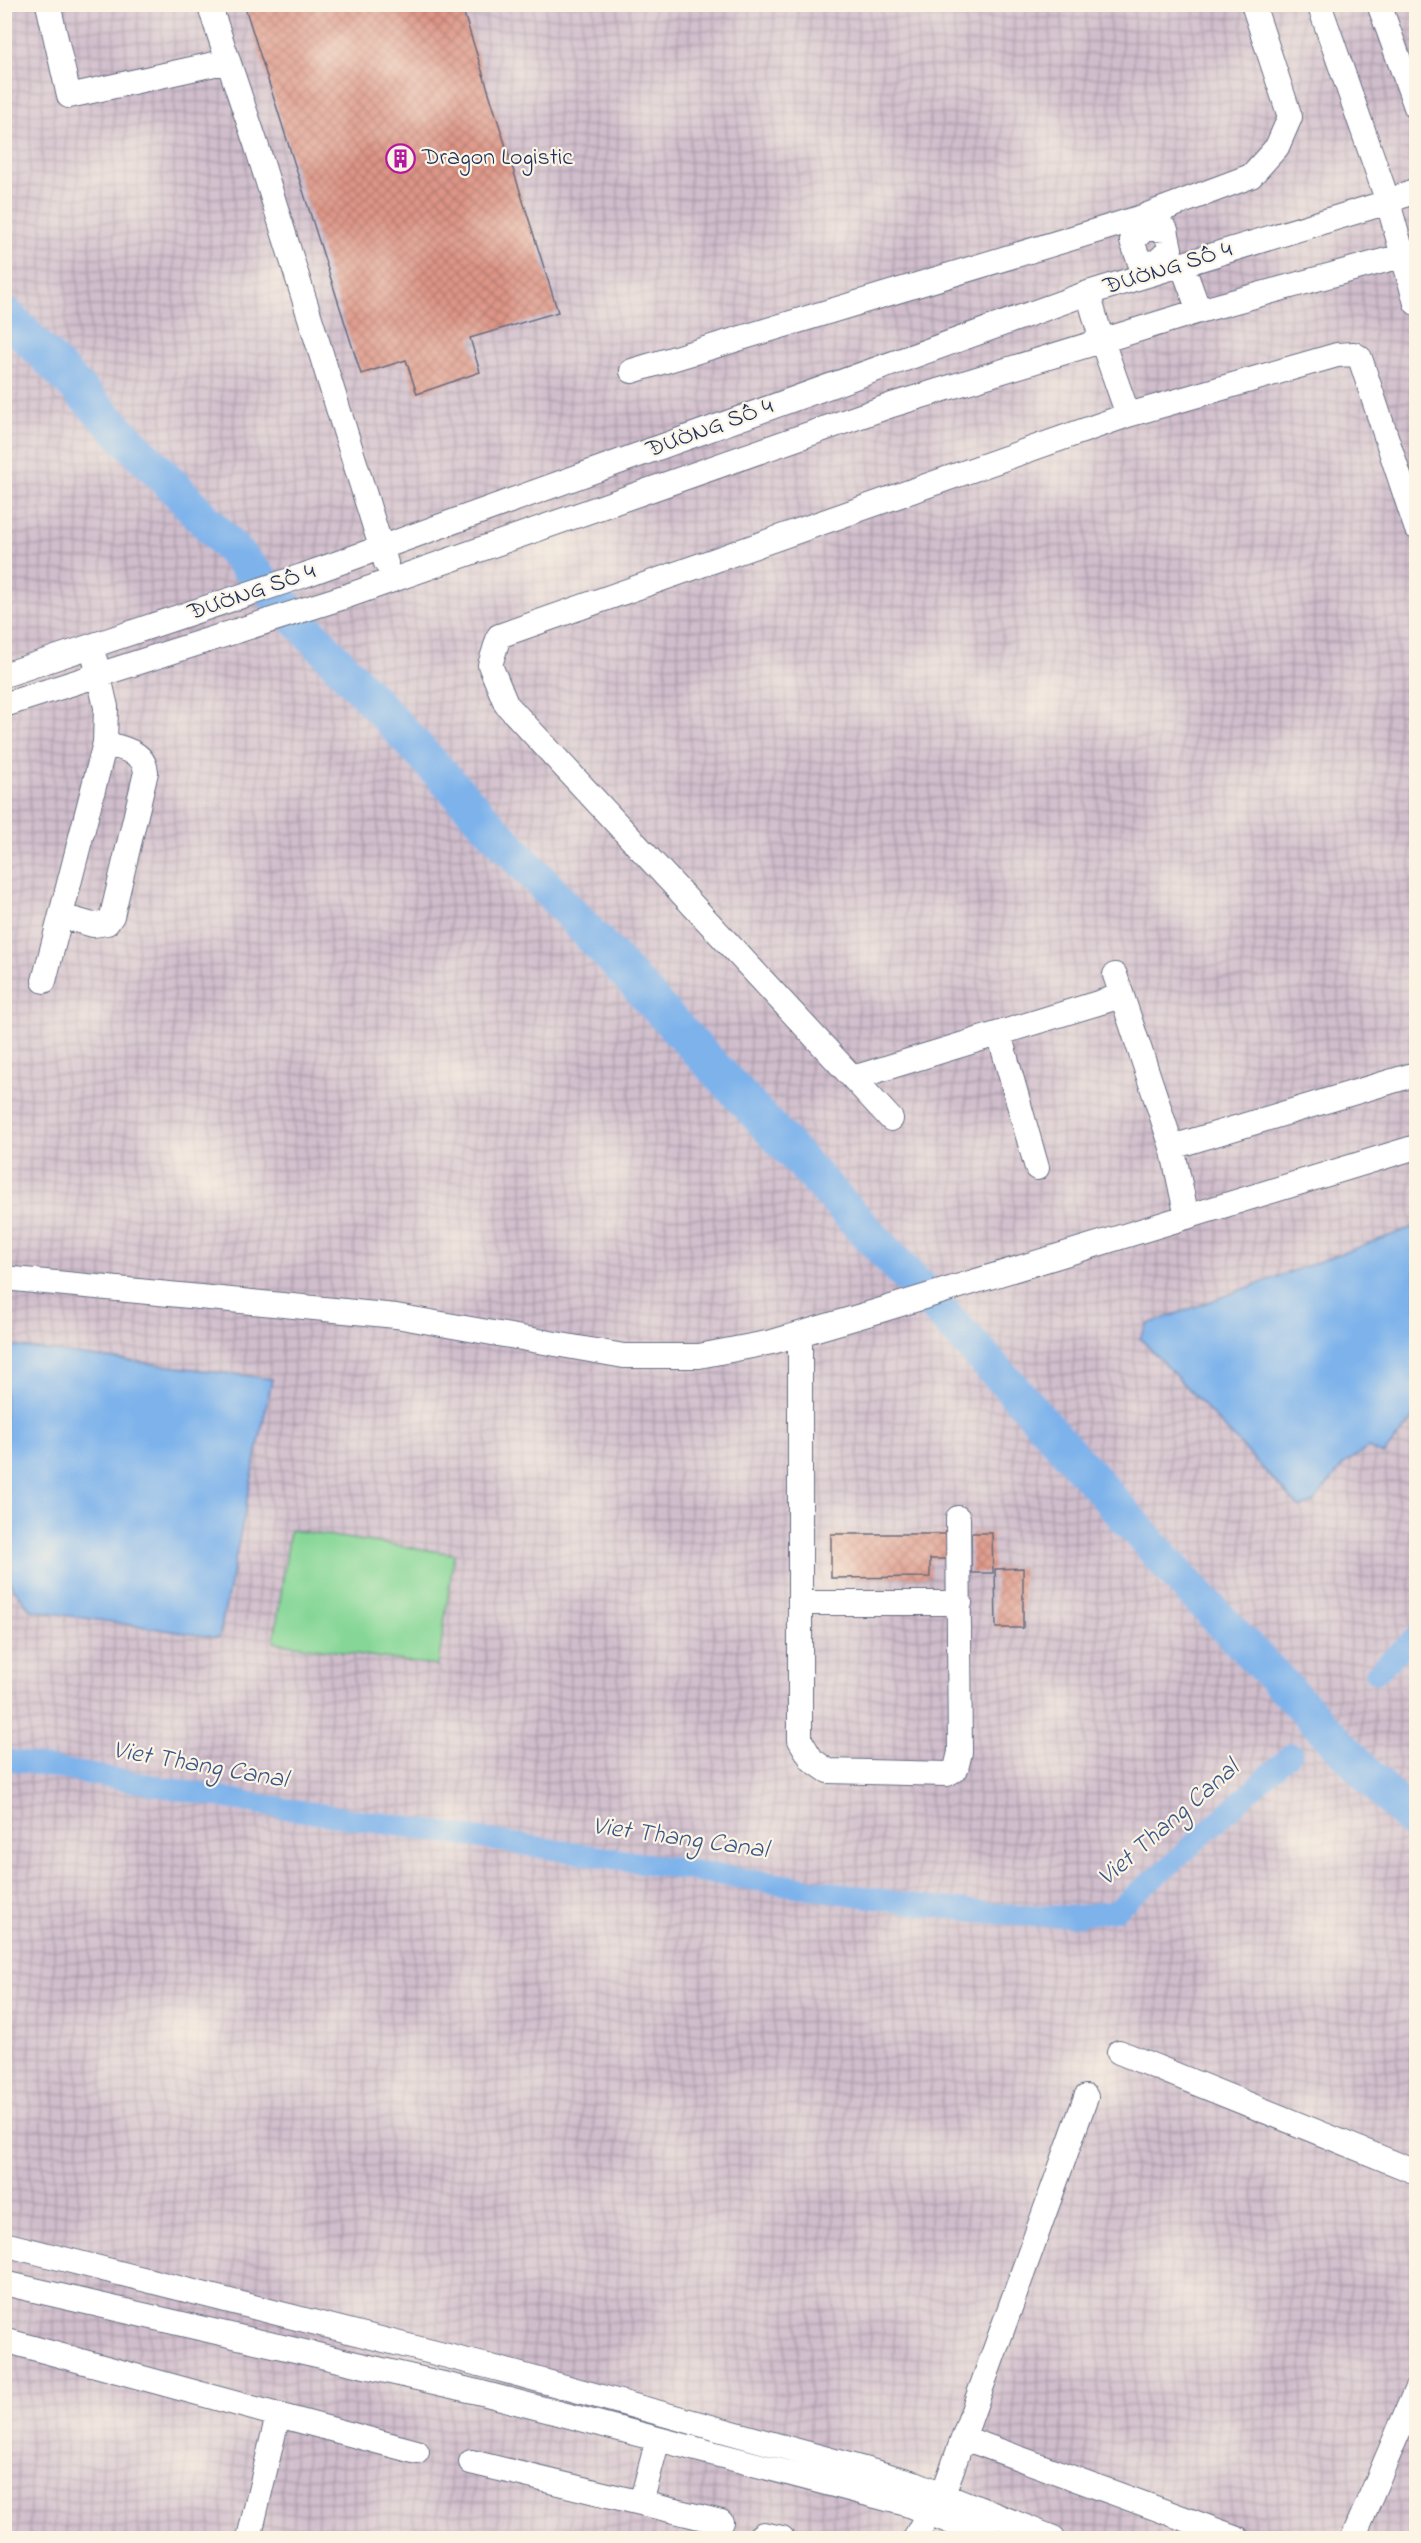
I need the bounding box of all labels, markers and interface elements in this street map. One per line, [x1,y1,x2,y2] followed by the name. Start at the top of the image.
[421,141,573,176] place label: Dragon Logistic
[385,142,417,174] building icon: Dragon Logistic
[1098,233,1237,305] street label: ĐƯỜNG SỐ 4
[641,390,779,469] street label: ĐƯỜNG SỐ 4
[183,555,321,632] street label: ĐƯỜNG SỐ 4
[110,1732,293,1801] water label: Viet Thang Canal
[1090,1750,1250,1896] water label: Viet Thang Canal
[590,1808,773,1870] water label: Viet Thang Canal

